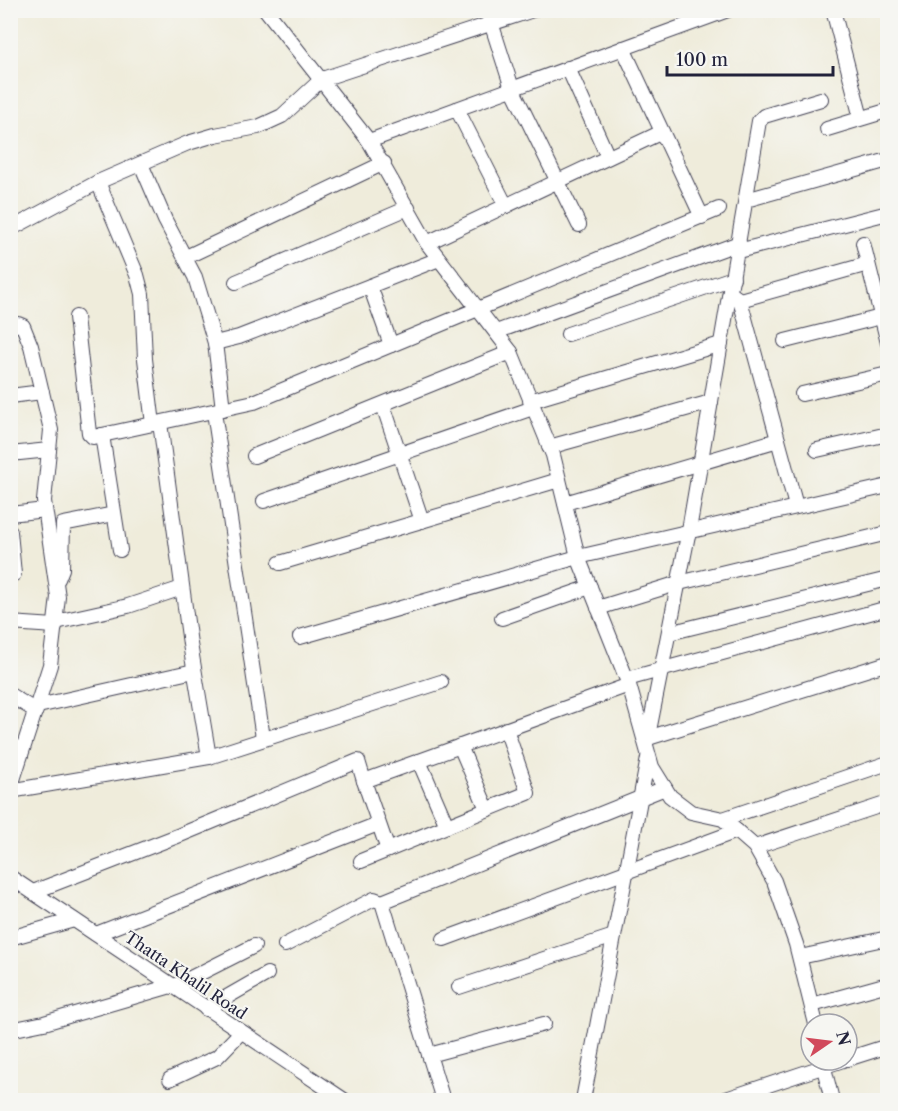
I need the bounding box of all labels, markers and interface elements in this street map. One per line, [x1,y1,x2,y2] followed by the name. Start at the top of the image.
[667,39,834,77] scale bar
[676,49,728,71] text: 100 m
[121,927,251,1024] street label: Thatta Khalil Road
[799,1012,859,1072] north arrow
[832,1029,855,1048] text: N

